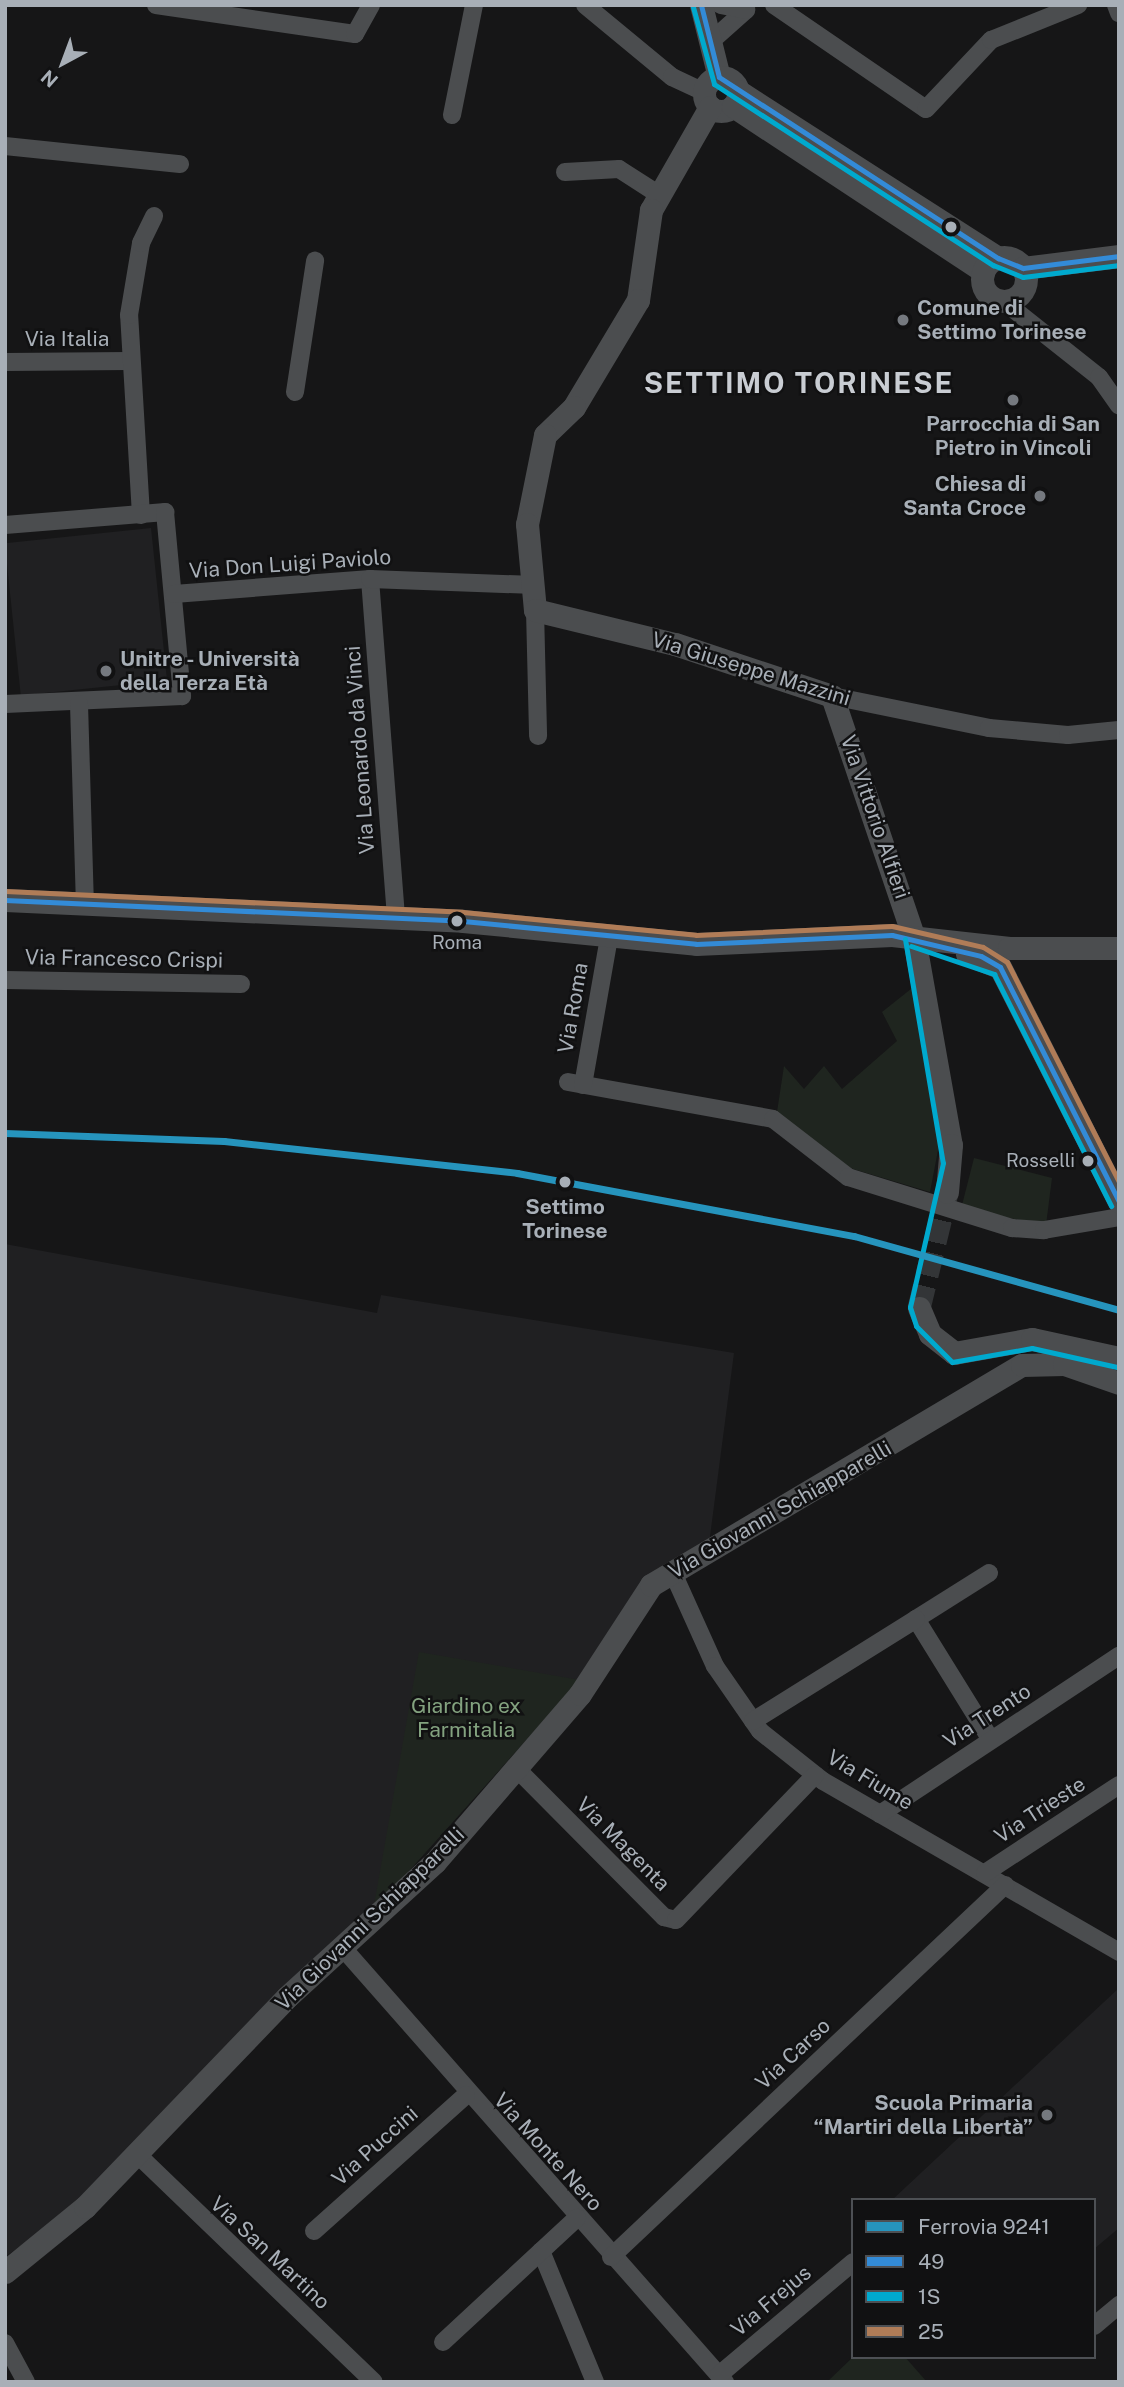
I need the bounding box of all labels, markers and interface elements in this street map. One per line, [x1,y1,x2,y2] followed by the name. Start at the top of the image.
[28,28,98,98] north arrow
[36,66,62,92] text: N
[944,220,958,234] unlabelled marker
[917,295,1087,345] place label: Comune di Settimo Torinese
[895,312,911,328] marker: Comune di Settimo Torinese
[25,326,109,352] street label: Via Italia
[646,366,952,400] district label: SETTIMO TORINESE
[1005,392,1021,408] marker: Parrocchia di San Pietro in Vincoli
[926,411,1100,461] place label: Parrocchia di San Pietro in Vincoli
[903,471,1026,521] place label: Chiesa di Santa Croce
[1032,488,1048,504] marker: Chiesa di Santa Croce
[188,544,392,584] street label: Via Don Luigi Paviolo
[649,627,853,711] street label: Via Giuseppe Mazzini
[340,644,380,856] street label: Via Leonardo da Vinci
[120,646,302,696] place label: Unitre - Università della Terza Età
[98,663,114,679] marker: Unitre - Università della Terza Età
[835,732,915,902] street label: Via Vittorio Alfieri
[450,914,464,928] marker: Roma
[432,932,482,954] place label: Roma
[25,945,223,973] street label: Via Francesco Crispi
[553,961,593,1055] street label: Via Roma
[1006,1150,1075,1172] place label: Rosselli
[1081,1154,1095,1168] marker: Rosselli
[555,1172,575,1192] marker: Settimo Torinese
[522,1194,608,1244] place label: Settimo Torinese
[664,1436,896,1584] street label: Via Giovanni Schiapparelli
[939,1678,1035,1754] street label: Via Trento
[411,1693,521,1743] park label: Giardino ex Farmitalia
[822,1744,918,1816] street label: Via Fiume
[990,1771,1090,1849] street label: Via Trieste
[571,1792,675,1896] street label: Via Magenta
[270,1822,470,2016] street label: Via Giovanni Schiapparelli
[751,2013,835,2095] street label: Via Carso
[488,2088,608,2216] street label: Via Monte Nero
[814,2090,1033,2140] place label: Scuola Primaria “Martiri della Libertà”
[327,2101,423,2191] street label: Via Puccini
[1039,2107,1055,2123] marker: Scuola Primaria “Martiri della Libertà”
[205,2191,335,2315] street label: Via San Martino
[851,2198,1096,2359] legend
[918,2214,1050,2239] text: Ferrovia 9241
[918,2249,944,2274] text: 49
[726,2260,816,2342] street label: Via Frejus
[918,2284,941,2309] text: 1S
[918,2319,944,2344] text: 25

